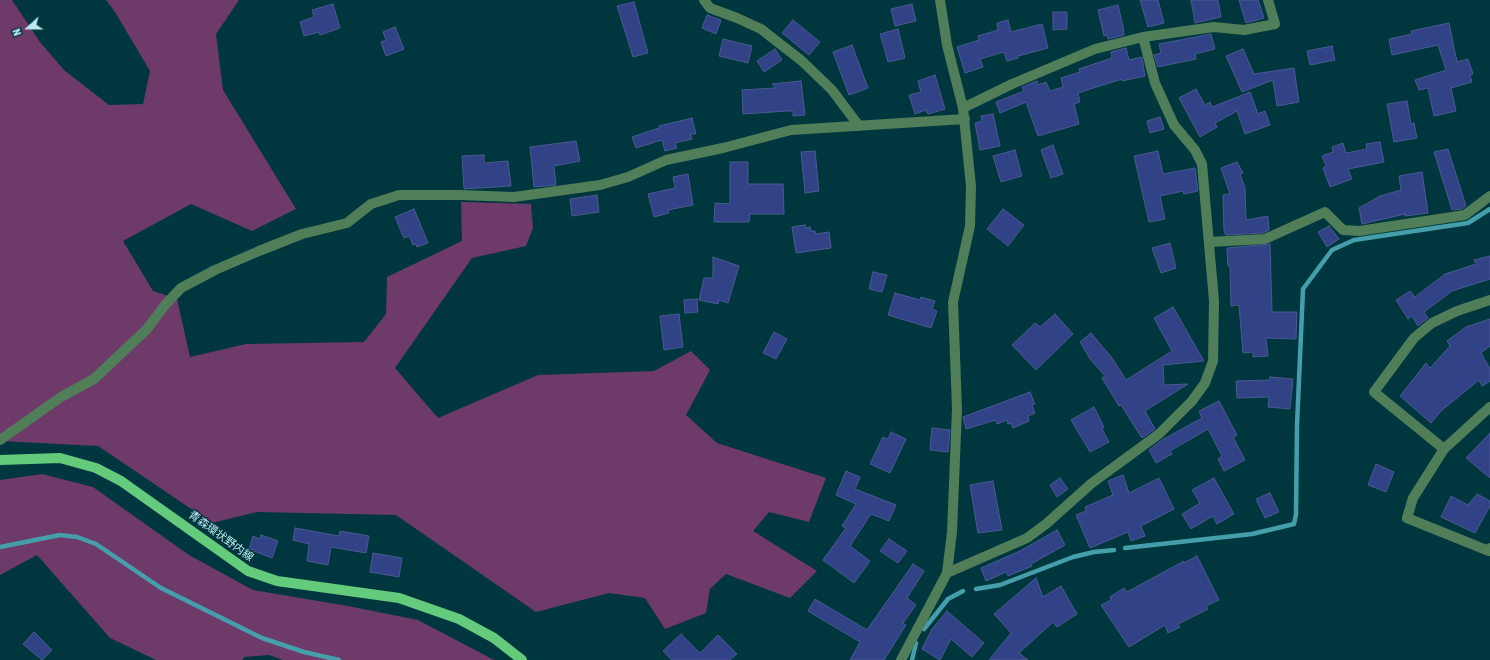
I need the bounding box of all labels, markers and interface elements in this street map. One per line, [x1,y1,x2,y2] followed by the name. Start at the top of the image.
[8,8,48,48] north arrow
[10,27,24,37] text: N
[186,508,256,564] street label: 青森環状野内線

